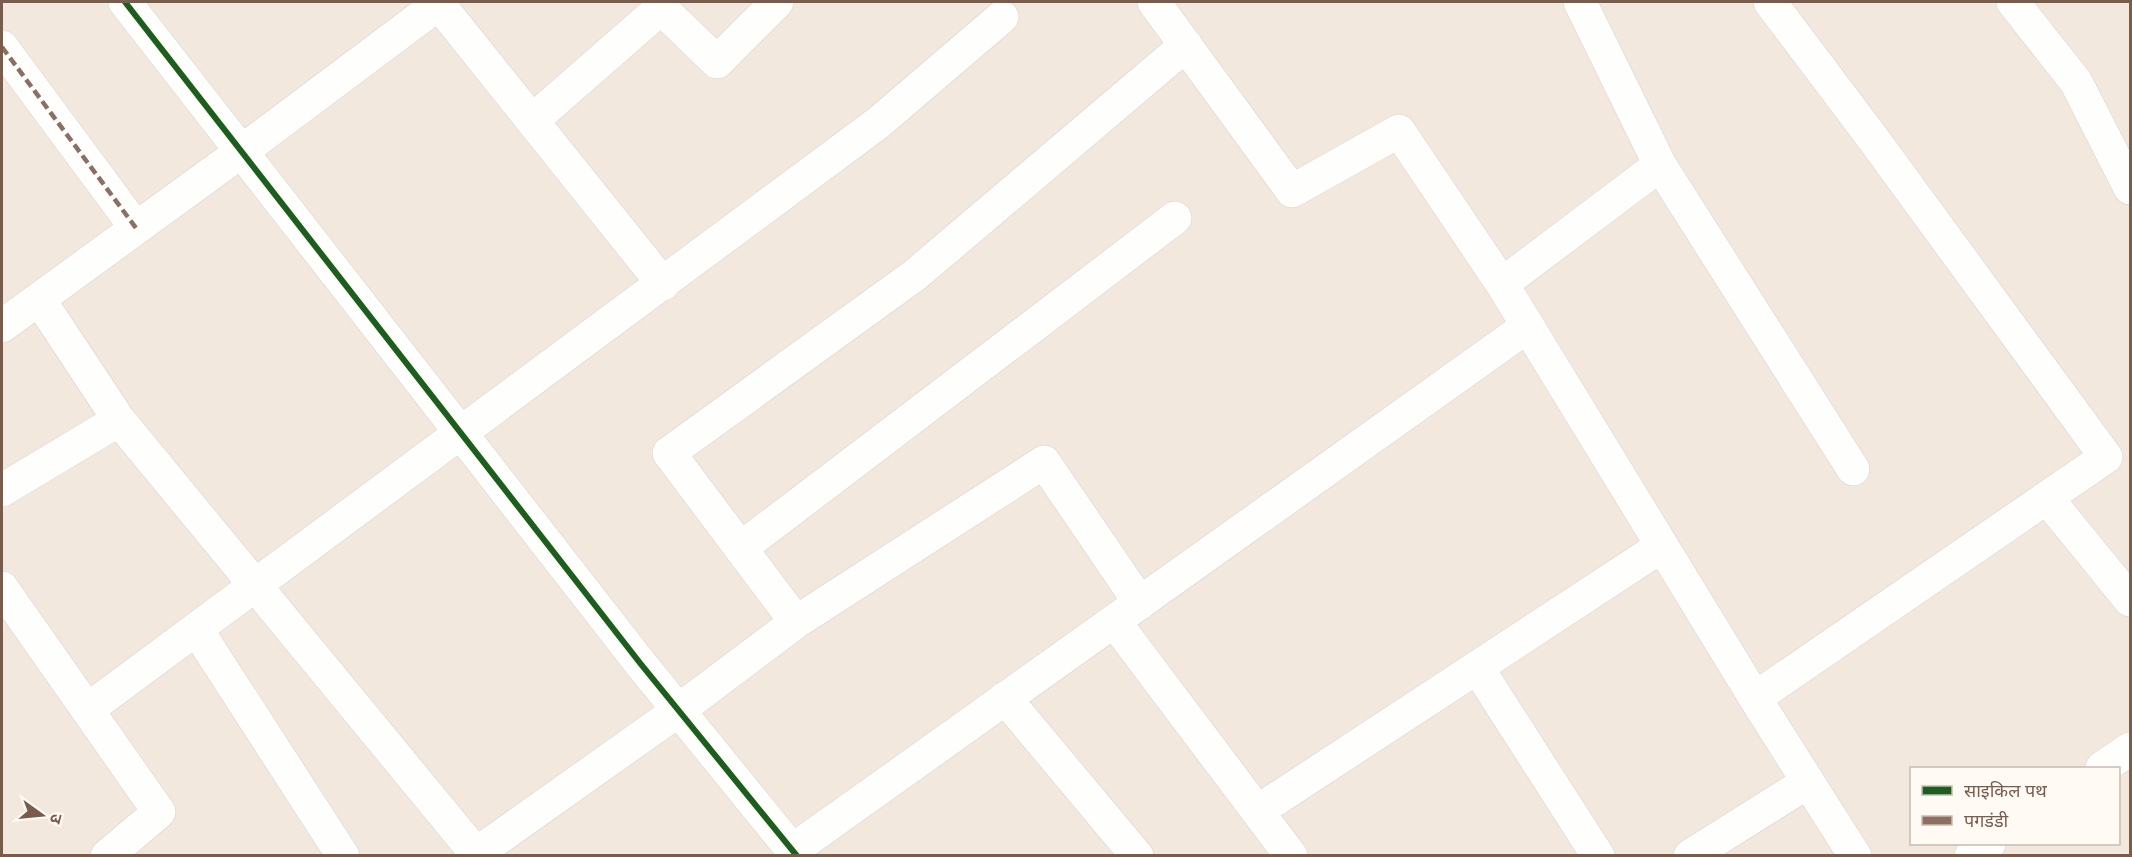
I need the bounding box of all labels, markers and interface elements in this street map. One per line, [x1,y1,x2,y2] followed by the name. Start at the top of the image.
[1910,767,2120,845] legend
[1964,780,2047,802] text: साइकिल पथ
[12,785,72,845] north arrow
[1964,810,2009,832] text: पगडंडी
[45,812,66,826] text: उ

